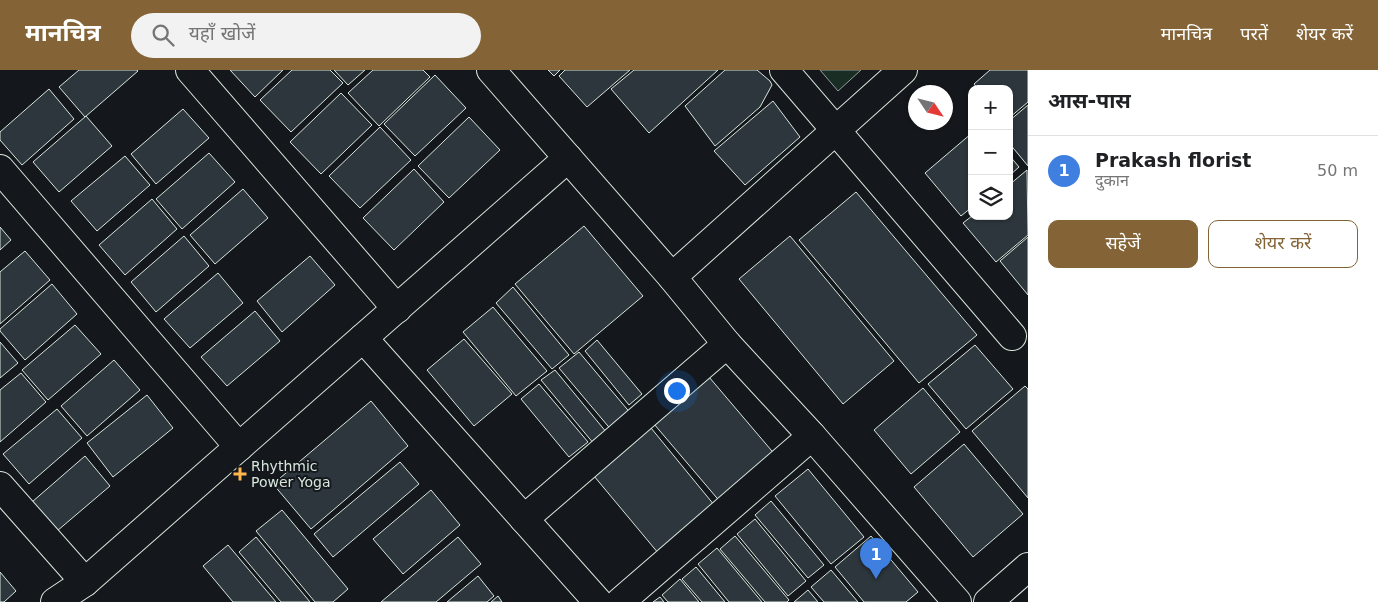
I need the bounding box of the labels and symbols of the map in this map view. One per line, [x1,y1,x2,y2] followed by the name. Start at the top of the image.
[908,85,953,130] north arrow
[664,378,690,404] your location
[251,458,331,490] place label: Rhythmic Power Yoga
[233,467,247,481] marker: Rhythmic Power Yoga
[860,538,892,579] pin: 1

